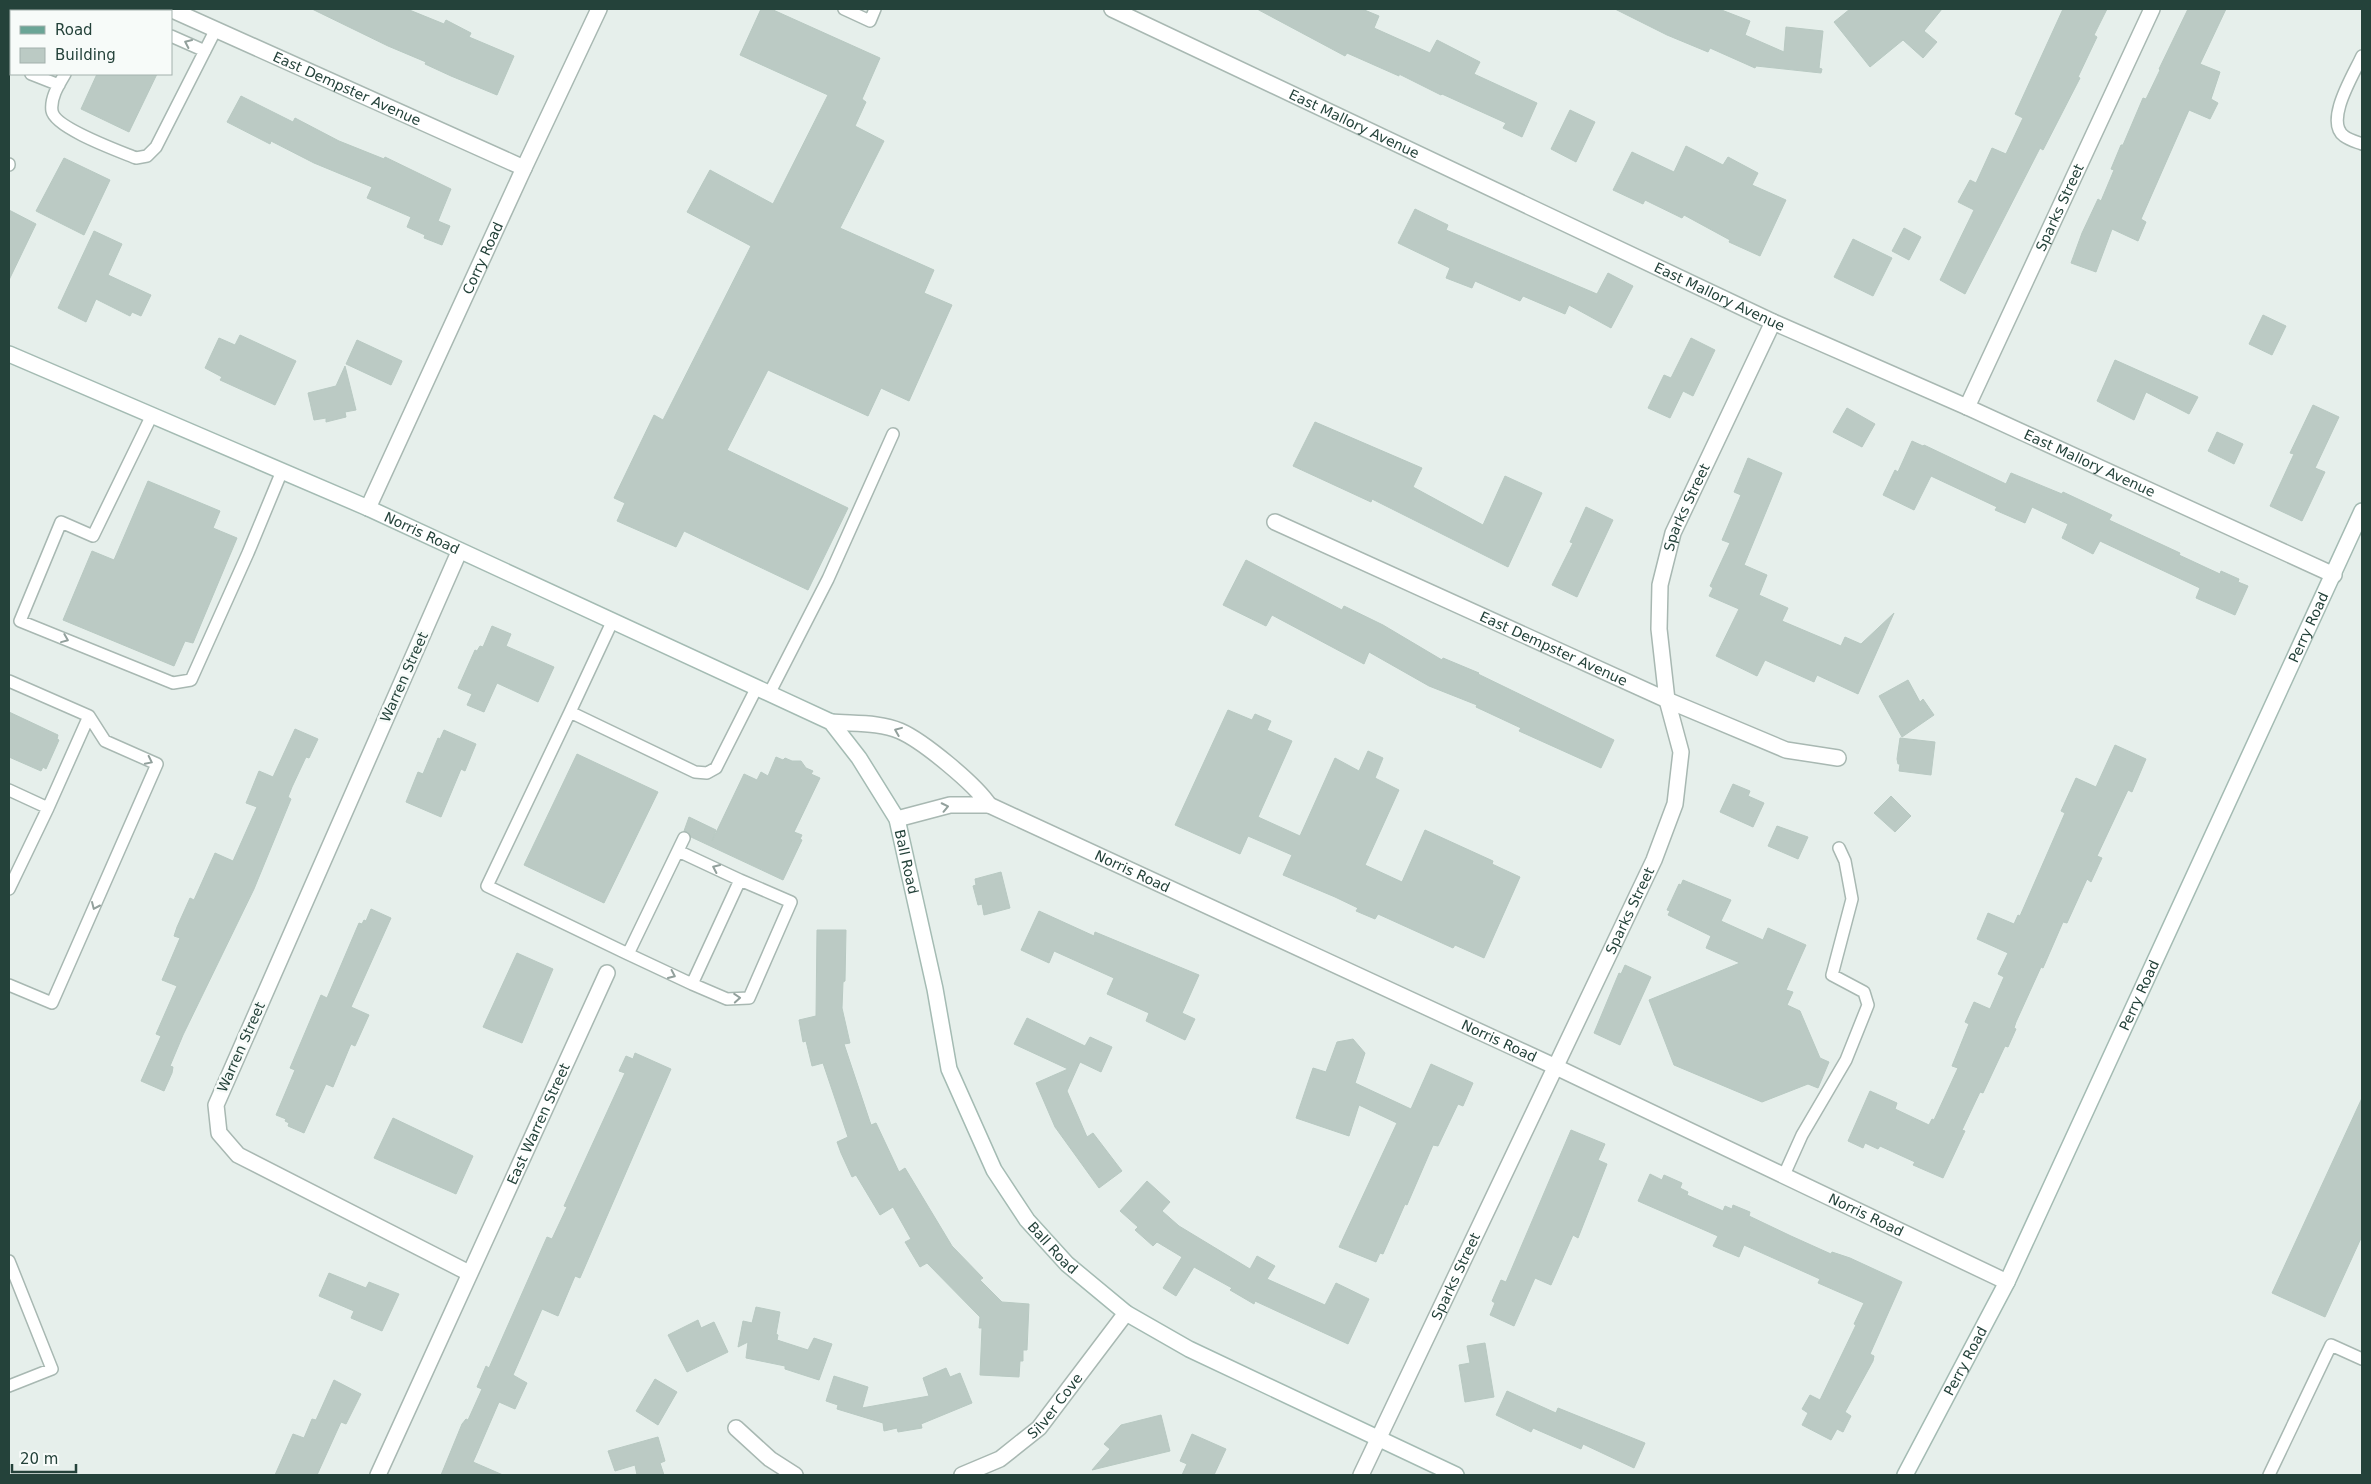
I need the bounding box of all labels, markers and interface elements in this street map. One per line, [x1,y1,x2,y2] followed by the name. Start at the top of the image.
[10,10,172,75] legend
[55,21,93,39] text: Road
[184,39,193,50] one-way arrow
[55,46,116,64] text: Building
[271,48,423,129] street label: East Dempster Avenue
[1286,86,1422,161] street label: East Mallory Avenue
[2033,161,2087,254] street label: Sparks Street
[459,219,506,297] street label: Corry Road
[1652,259,1787,334] street label: East Mallory Avenue
[2022,426,2158,500] street label: East Mallory Avenue
[1661,460,1713,553] street label: Sparks Street
[382,509,462,557] street label: Norris Road
[2285,590,2332,665] street label: Perry Road
[1477,608,1630,689] street label: East Dempster Avenue
[377,629,431,725] street label: Warren Street
[60,633,69,644] one-way arrow
[894,727,903,737] one-way arrow
[144,755,153,766] one-way arrow
[940,802,949,813] one-way arrow
[892,828,922,896] street label: Ball Road
[1092,847,1173,896] street label: Norris Road
[712,864,721,875] one-way arrow
[1602,864,1658,957] street label: Sparks Street
[90,901,101,910] one-way arrow
[2116,957,2162,1033] street label: Perry Road
[667,968,676,979] one-way arrow
[733,993,741,1004] one-way arrow
[214,999,268,1095] street label: Warren Street
[1459,1016,1539,1065] street label: Norris Road
[504,1060,573,1187] street label: East Warren Street
[1826,1190,1906,1239] street label: Norris Road
[1025,1218,1081,1277] street label: Ball Road
[1428,1230,1483,1323] street label: Sparks Street
[1940,1324,1990,1398] street label: Perry Road
[1024,1370,1085,1442] street label: Silver Cove
[12,1442,76,1474] scale bar
[20,1450,58,1468] text: 20 m

